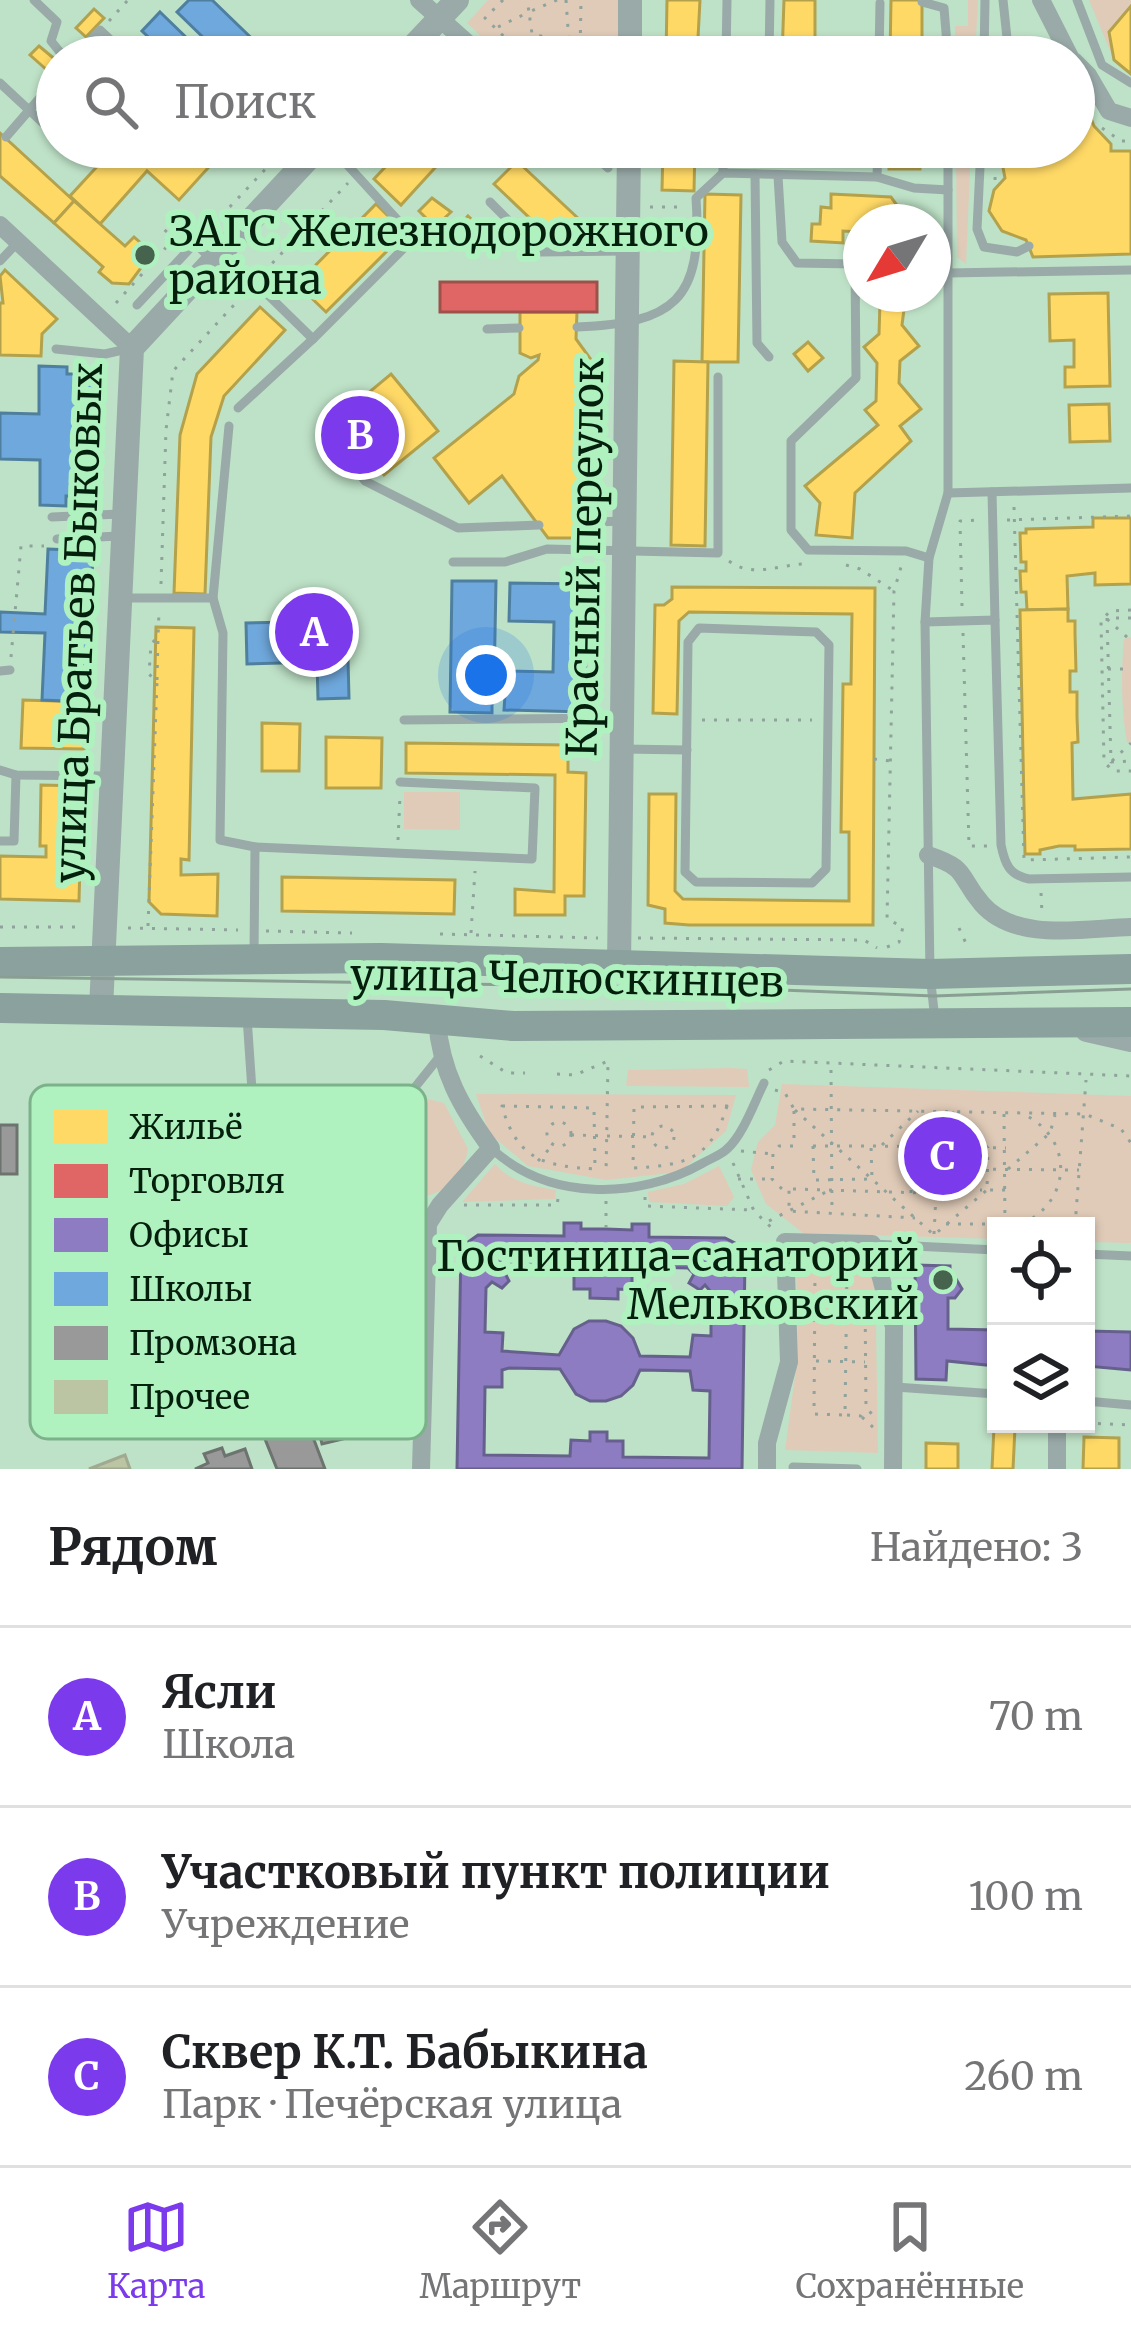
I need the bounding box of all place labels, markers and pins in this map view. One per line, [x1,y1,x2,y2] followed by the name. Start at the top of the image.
[169,205,709,305] place label: ЗАГС Железнодорожного района
[132,242,158,268] marker: ЗАГС Железнодорожного района
[321,390,399,480] pin: B
[275,587,353,677] pin: A
[904,1111,982,1201] pin: C
[436,1230,919,1330] place label: Гостиница-санаторий Мельковский
[930,1267,956,1293] marker: Гостиница-санаторий Мельковский

